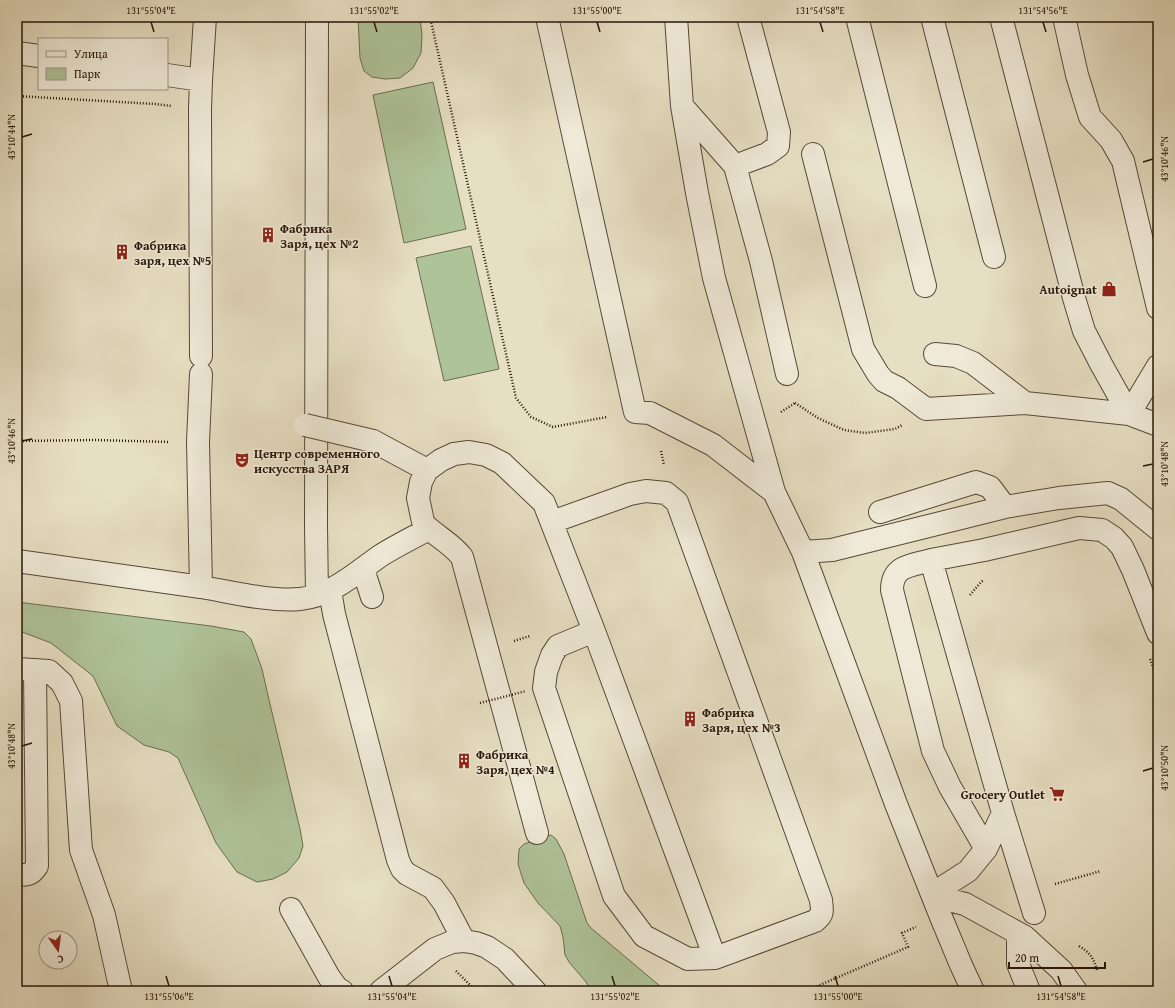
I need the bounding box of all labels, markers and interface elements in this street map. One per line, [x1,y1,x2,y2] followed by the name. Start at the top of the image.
[126,3,176,18] text: 131°55'04"E
[349,3,399,18] text: 131°55'02"E
[572,3,622,18] text: 131°55'00"E
[795,3,845,18] text: 131°54'58"E
[1018,3,1068,18] text: 131°54'56"E
[38,38,168,90] legend
[74,45,108,62] text: Улица
[74,65,101,82] text: Парк
[4,114,19,160] text: 43°10'44"N
[1157,136,1172,182] text: 43°10'46"N
[280,219,359,253] place label: Фабрика Заря, цех №2
[259,226,277,244] building icon: Фабрика Заря, цех №2
[134,236,212,270] place label: Фабрика заря, цех №5
[113,243,131,261] building icon: Фабрика заря, цех №5
[1039,280,1097,299] place label: Autoignat
[1100,280,1118,298] shop icon: Autoignat
[4,418,19,464] text: 43°10'46"N
[1157,441,1172,487] text: 43°10'48"N
[254,444,380,478] place label: Центр современного искусства ЗАРЯ
[233,451,251,469] theatre icon: Центр современного искусства ЗАРЯ
[702,703,781,737] place label: Фабрика Заря, цех №3
[681,710,699,728] building icon: Фабрика Заря, цех №3
[4,723,19,769] text: 43°10'48"N
[476,745,555,779] place label: Фабрика Заря, цех №4
[1157,745,1172,791] text: 43°10'50"N
[455,752,473,770] building icon: Фабрика Заря, цех №4
[961,785,1045,804] place label: Grocery Outlet
[1048,785,1066,803] supermarket icon: Grocery Outlet
[38,930,78,970] north arrow
[1009,944,1105,970] scale bar
[1015,949,1039,966] text: 20 m
[55,951,65,968] text: С
[144,989,194,1004] text: 131°55'06"E
[367,989,417,1004] text: 131°55'04"E
[590,989,640,1004] text: 131°55'02"E
[813,989,863,1004] text: 131°55'00"E
[1036,989,1086,1004] text: 131°54'58"E

